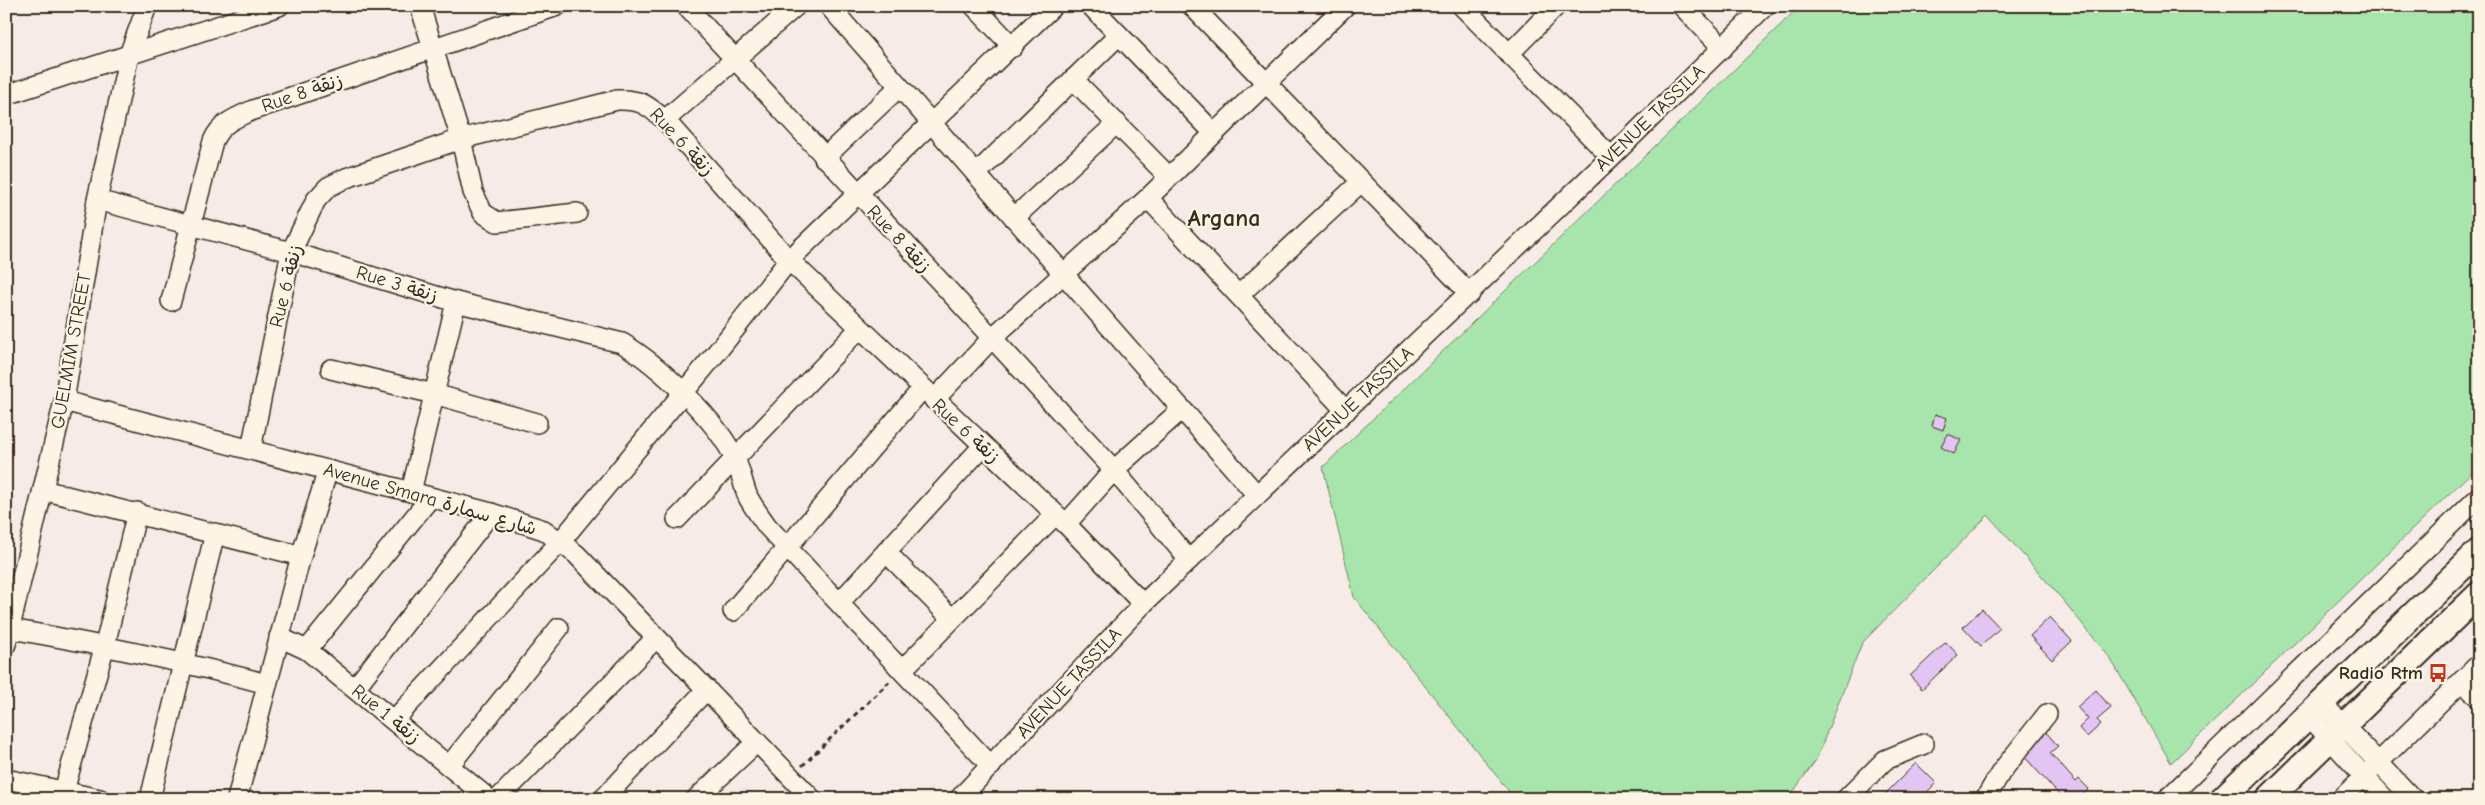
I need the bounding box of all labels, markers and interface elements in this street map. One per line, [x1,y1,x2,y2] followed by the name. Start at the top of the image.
[1591,60,1709,176] street label: AVENUE TASSILA
[259,69,345,117] street label: Rue 8 زنقة
[645,104,719,180] street label: Rue 6 زنقة
[862,201,936,277] street label: Rue 8 زنقة
[1188,204,1260,232] district label: Argana
[265,242,307,330] street label: Rue 6 زنقة
[354,261,440,307] street label: Rue 3 زنقة
[46,271,96,431] street label: GUELMIM STREET
[1298,342,1418,456] street label: AVENUE TASSILA
[928,394,1004,468] street label: Rue 6 زنقة
[320,458,539,542] street label: Avenue Smara شارع سمارة
[1012,623,1126,743] street label: AVENUE TASSILA
[2339,662,2423,684] place label: Radio Rtm
[2427,662,2449,684] bus stop icon: Radio Rtm
[347,680,425,748] street label: Rue 1 زنقة

